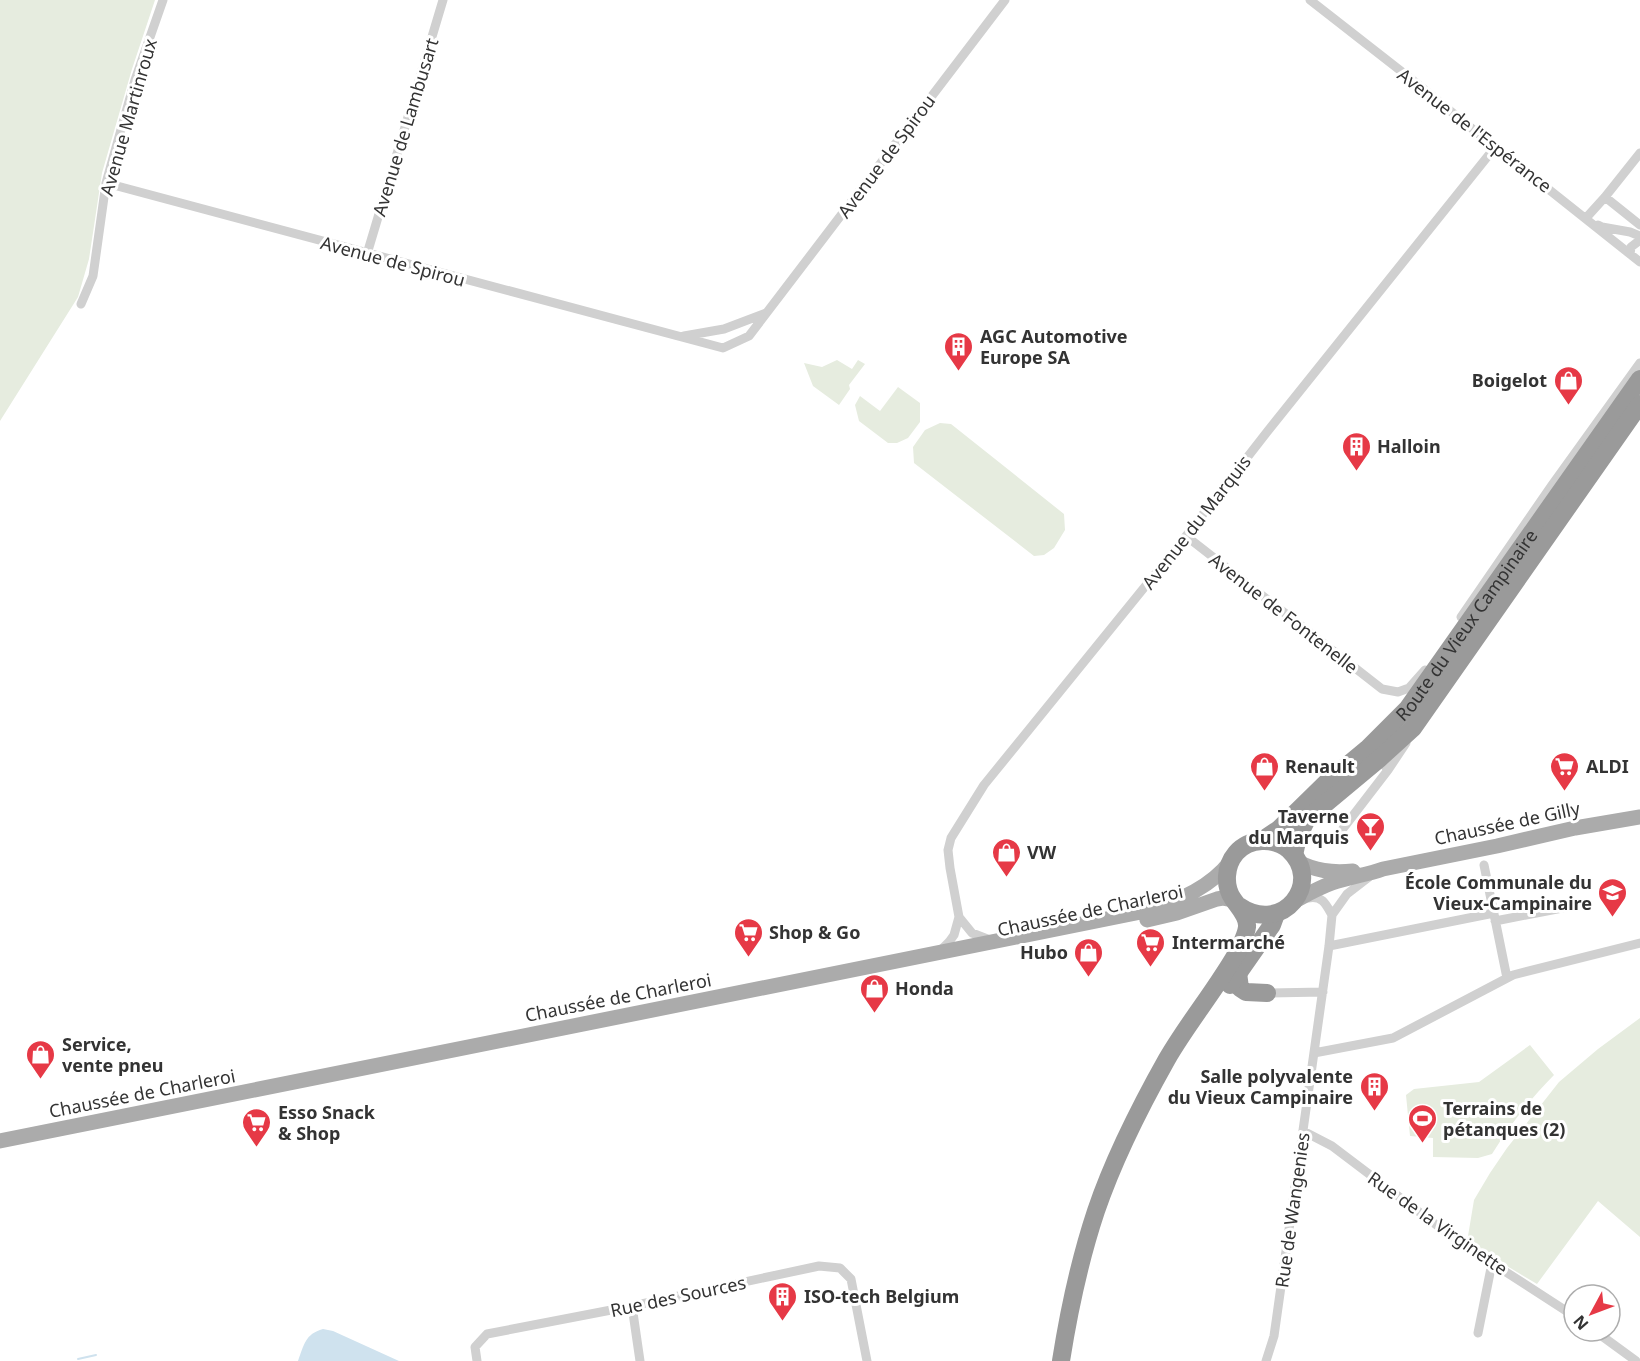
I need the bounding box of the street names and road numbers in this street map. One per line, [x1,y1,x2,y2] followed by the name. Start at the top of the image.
[94,35,162,198] street label: Avenue Martinroux
[366,35,444,219] street label: Avenue de Lambusart
[1393,62,1557,198] street label: Avenue de l'Espérance
[832,89,940,223] street label: Avenue de Spirou
[318,230,468,292] street label: Avenue de Spirou
[1136,450,1256,594] street label: Avenue du Marquis
[1390,524,1542,726] street label: Route du Vieux Campinaire
[1205,547,1363,679] street label: Avenue de Fontenelle
[1432,796,1583,850] street label: Chaussée de Gilly
[995,879,1185,941] street label: Chaussée de Charleroi
[523,967,713,1027] street label: Chaussée de Charleroi
[47,1063,237,1123] street label: Chaussée de Charleroi
[1269,1131,1315,1289] street label: Rue de Wangenies
[1363,1166,1513,1280] street label: Rue de la Virginette
[608,1270,748,1322] street label: Rue des Sources

